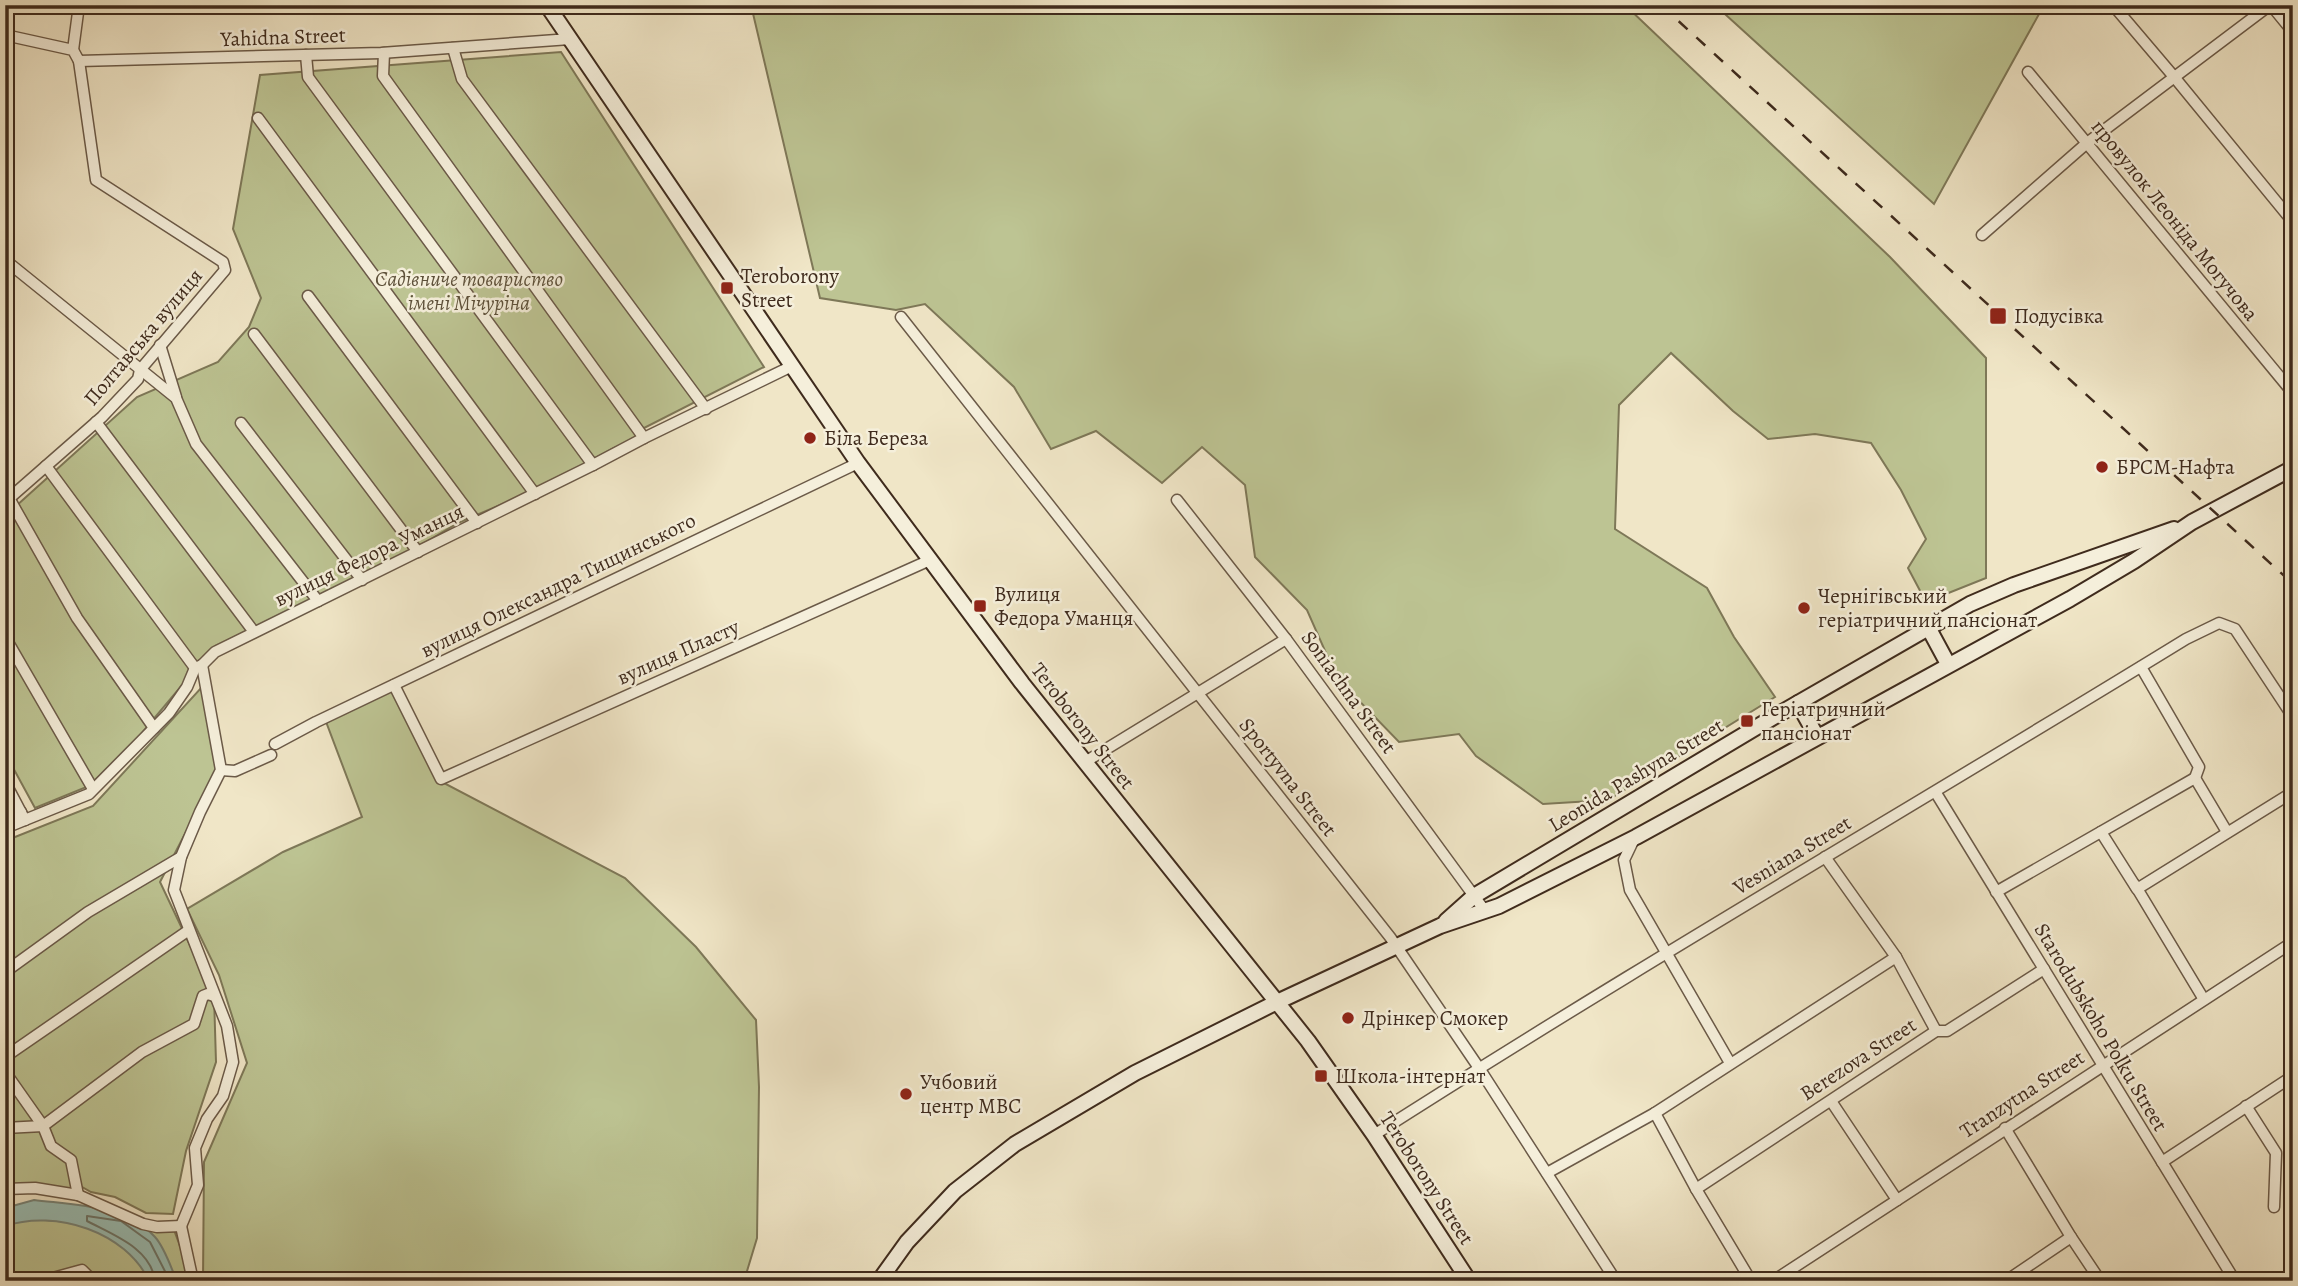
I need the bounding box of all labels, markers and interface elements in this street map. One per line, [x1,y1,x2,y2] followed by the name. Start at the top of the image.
[219,21,346,53] street label: Yahidna Street
[2085,113,2265,327] street label: провулок Леоніда Могучова
[77,262,209,412] street label: Полтавська вулиця
[741,262,839,314] place label: Teroborony Street
[375,265,563,317] park label: Садівниче товариство імені Мічуріна
[719,280,735,296] marker: Teroborony Street
[2014,302,2104,330] place label: Подусівка
[1988,306,2008,326] marker: Подусівка
[824,424,928,452] place label: Біла Береза
[802,430,818,446] marker: Біла Береза
[2116,453,2235,481] place label: БРСМ-Нафта
[2094,459,2110,475] marker: БРСМ-Нафта
[270,497,468,613] street label: вулиця Федора Уманця
[416,506,700,664] street label: вулиця Олександра Тищинського
[994,580,1133,632] place label: Вулиця Федора Уманця
[1818,582,2037,634] place label: Чернігівський геріатричний пансіонат
[972,598,988,614] marker: Вулиця Федора Уманця
[1796,600,1812,616] marker: Чернігівський геріатричний пансіонат
[612,612,744,691] street label: вулиця Пласту
[1295,625,1403,759] street label: Soniachna Street
[1025,657,1141,795] street label: Teroborony Street
[1761,695,1886,747] place label: Геріатричний пансіонат
[1233,712,1343,842] street label: Sportyvna Street
[1543,712,1729,838] street label: Leonida Pashyna Street
[1739,713,1755,729] marker: Геріатричний пансіонат
[1727,809,1856,902] street label: Vesniana Street
[2028,918,2174,1136] street label: Starodubskoho Polku Street
[1362,1004,1508,1032] place label: Дрінкер Смокер
[1340,1010,1356,1026] marker: Дрінкер Смокер
[1794,1011,1922,1107] street label: Berezova Street
[1954,1043,2090,1145] street label: Tranzytna Street
[1335,1062,1486,1090] place label: Школа-інтернат
[920,1068,1021,1120] place label: Учбовий центр МВС
[1313,1068,1329,1084] marker: Школа-інтернат
[898,1086,914,1102] marker: Учбовий центр МВС
[1373,1106,1481,1250] street label: Teroborony Street

